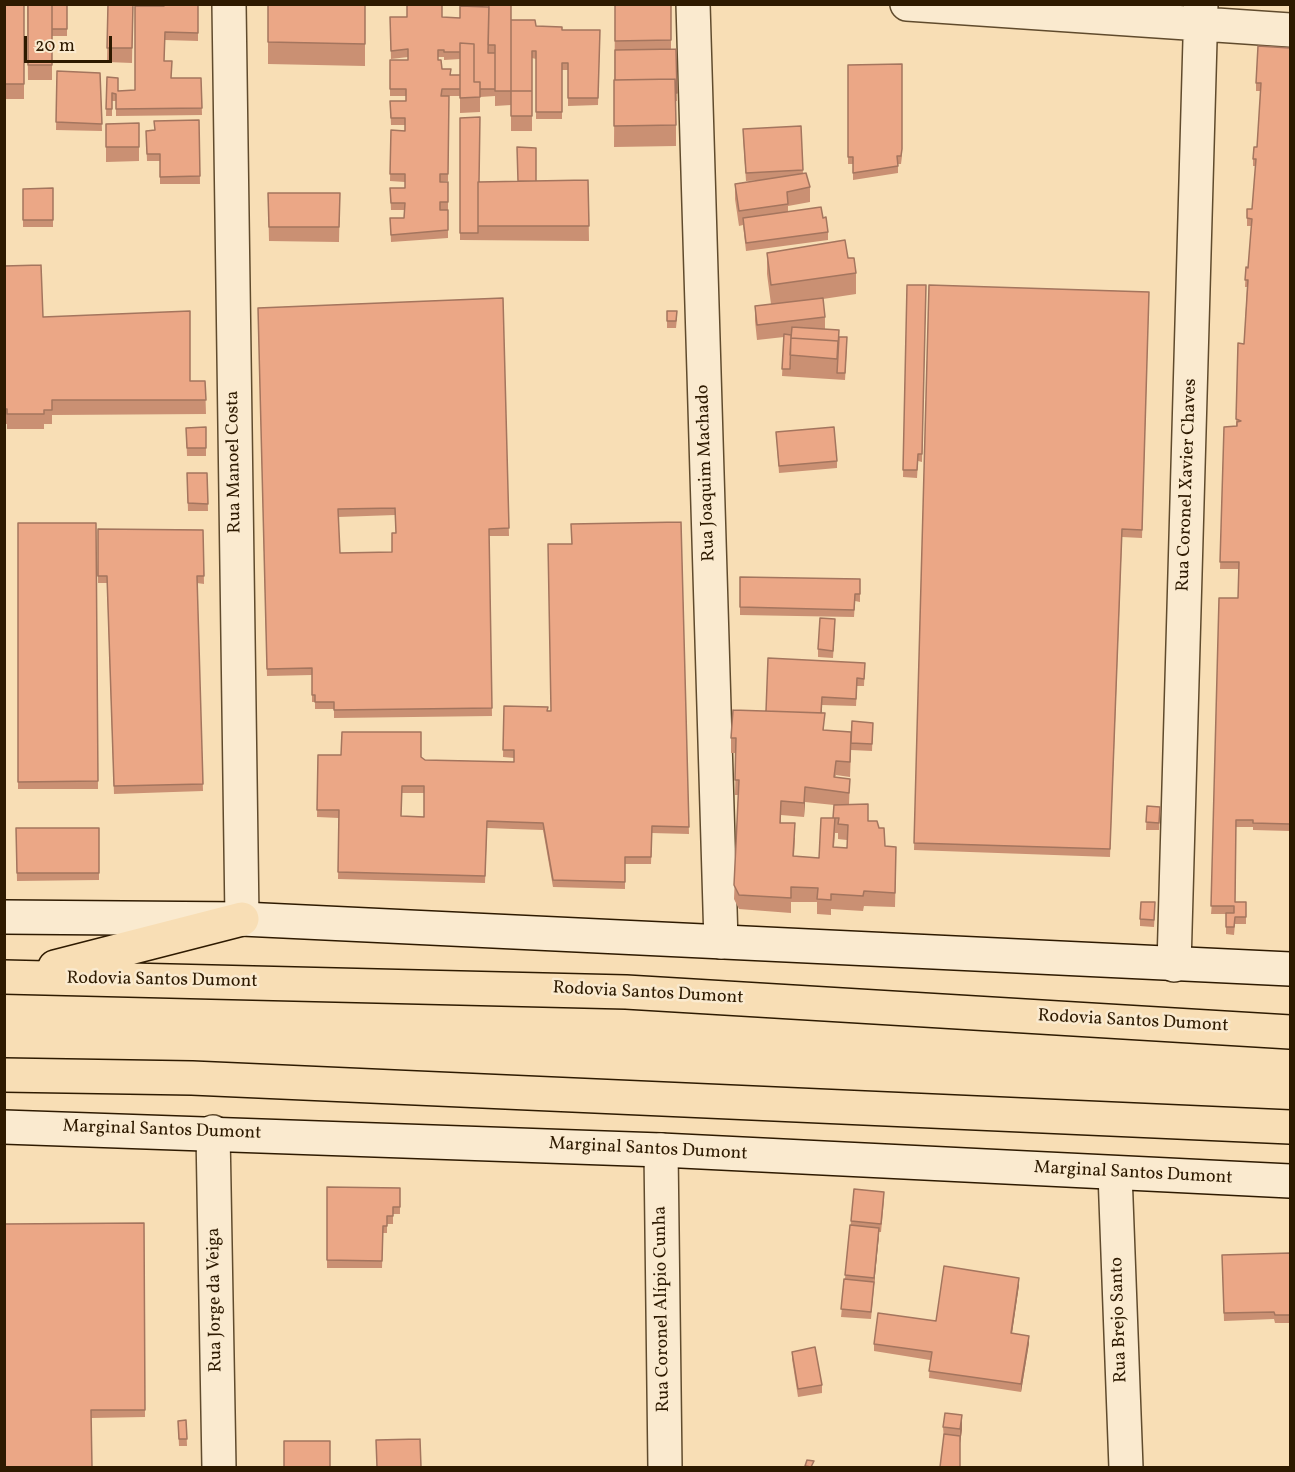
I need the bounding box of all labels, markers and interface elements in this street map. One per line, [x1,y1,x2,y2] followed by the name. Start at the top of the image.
[27,24,116,62] scale bar
[35,34,75,59] text: 20 m
[1173,378,1203,592] street label: Rua Coronel Xavier Chaves
[693,384,721,562] street label: Rua Joaquim Machado
[223,390,247,534] street label: Rua Manoel Costa
[66,969,258,993] street label: Rodovia Santos Dumont
[552,978,744,1010] street label: Rodovia Santos Dumont
[1037,1006,1229,1038] street label: Rodovia Santos Dumont
[62,1117,262,1145] street label: Marginal Santos Dumont
[548,1134,748,1166] street label: Marginal Santos Dumont
[1033,1158,1233,1190] street label: Marginal Santos Dumont
[650,1206,676,1412] street label: Rua Coronel Alípio Cunha
[204,1227,228,1373] street label: Rua Jorge da Veiga
[1107,1257,1133,1383] street label: Rua Brejo Santo

